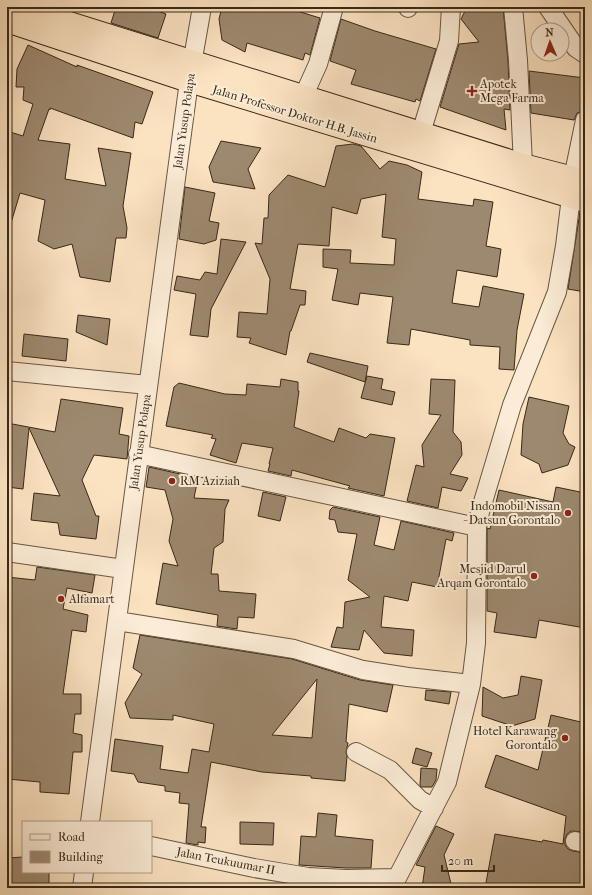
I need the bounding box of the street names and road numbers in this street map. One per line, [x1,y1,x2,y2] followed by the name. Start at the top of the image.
[170,72,198,171] street label: Jalan Yusup Polapa
[210,82,379,146] street label: Jalan Professor Doktor H.B. Jassin
[126,393,154,492] street label: Jalan Yusup Polapa
[174,844,277,877] street label: Jalan Teukuumar II

